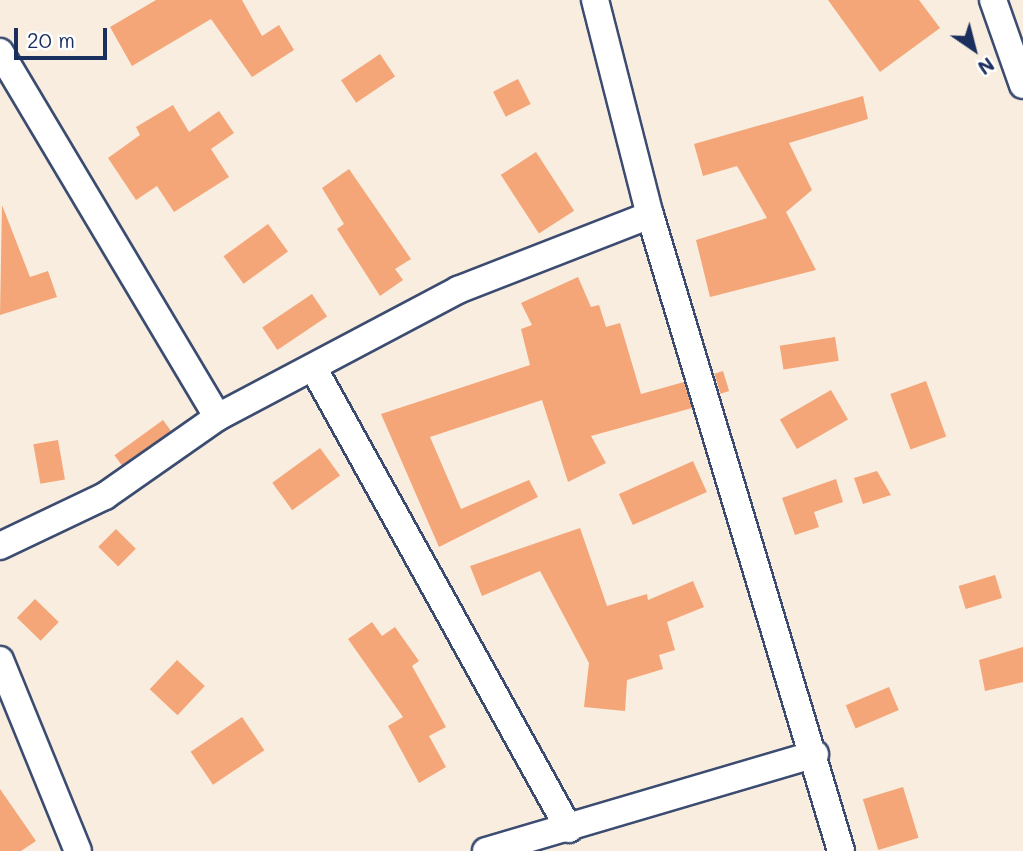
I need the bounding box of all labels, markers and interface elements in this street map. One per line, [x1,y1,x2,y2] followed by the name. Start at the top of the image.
[18,14,110,58] scale bar
[939,14,1009,84] north arrow
[27,26,75,53] text: 20 m
[973,52,999,81] text: N

